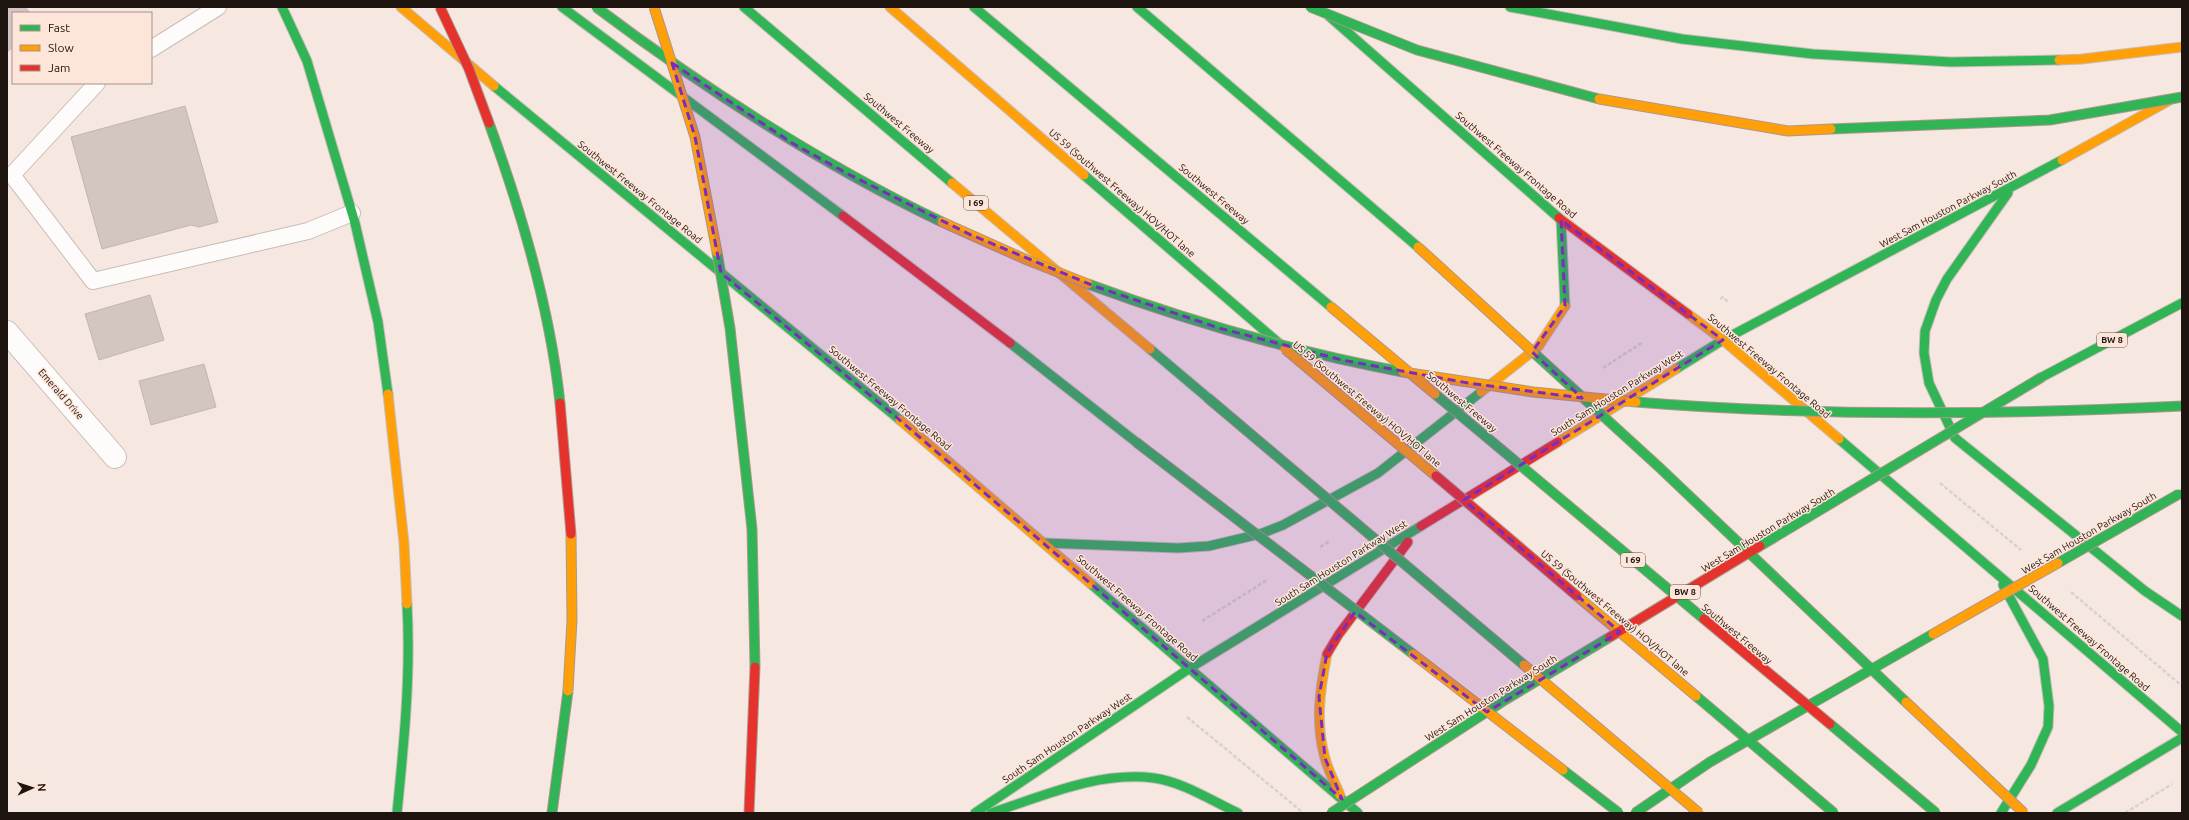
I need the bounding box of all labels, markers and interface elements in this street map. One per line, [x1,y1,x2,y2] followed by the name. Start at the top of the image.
[12,12,152,84] legend
[48,21,70,34] text: Fast
[48,41,74,54] text: Slow
[48,61,70,74] text: Jam
[862,91,936,156] street label: Southwest Freeway
[1453,110,1579,221] street label: Southwest Freeway Frontage Road
[1047,127,1197,259] street label: US 59 (Southwest Freeway) HOV/HOT lane
[576,139,704,246] street label: Southwest Freeway Frontage Road
[1177,162,1251,227] street label: Southwest Freeway
[1878,168,2018,250] street label: West Sam Houston Parkway South
[964,196,988,210] road number: I 69
[1706,312,1832,421] street label: Southwest Freeway Frontage Road
[2097,333,2127,347] road number: BW 8
[1291,339,1443,469] street label: US 59 (Southwest Freeway) HOV/HOT lane
[827,344,953,453] street label: Southwest Freeway Frontage Road
[1549,348,1685,438] street label: South Sam Houston Parkway West
[36,367,86,421] street label: Emerald Drive
[1425,370,1499,435] street label: Southwest Freeway
[1699,486,1837,574] street label: West Sam Houston Parkway South
[2020,490,2158,576] street label: West Sam Houston Parkway South
[1273,518,1409,608] street label: South Sam Houston Parkway West
[1539,548,1691,678] street label: US 59 (Southwest Freeway) HOV/HOT lane
[1074,553,1200,664] street label: Southwest Freeway Frontage Road
[1621,553,1645,567] road number: I 69
[2026,583,2152,694] street label: Southwest Freeway Frontage Road
[1670,585,1700,599] road number: BW 8
[1700,602,1774,667] street label: Southwest Freeway
[1423,653,1559,743] street label: West Sam Houston Parkway South
[1000,691,1134,785] street label: South Sam Houston Parkway West
[12,768,52,808] north arrow
[36,783,48,792] text: N

